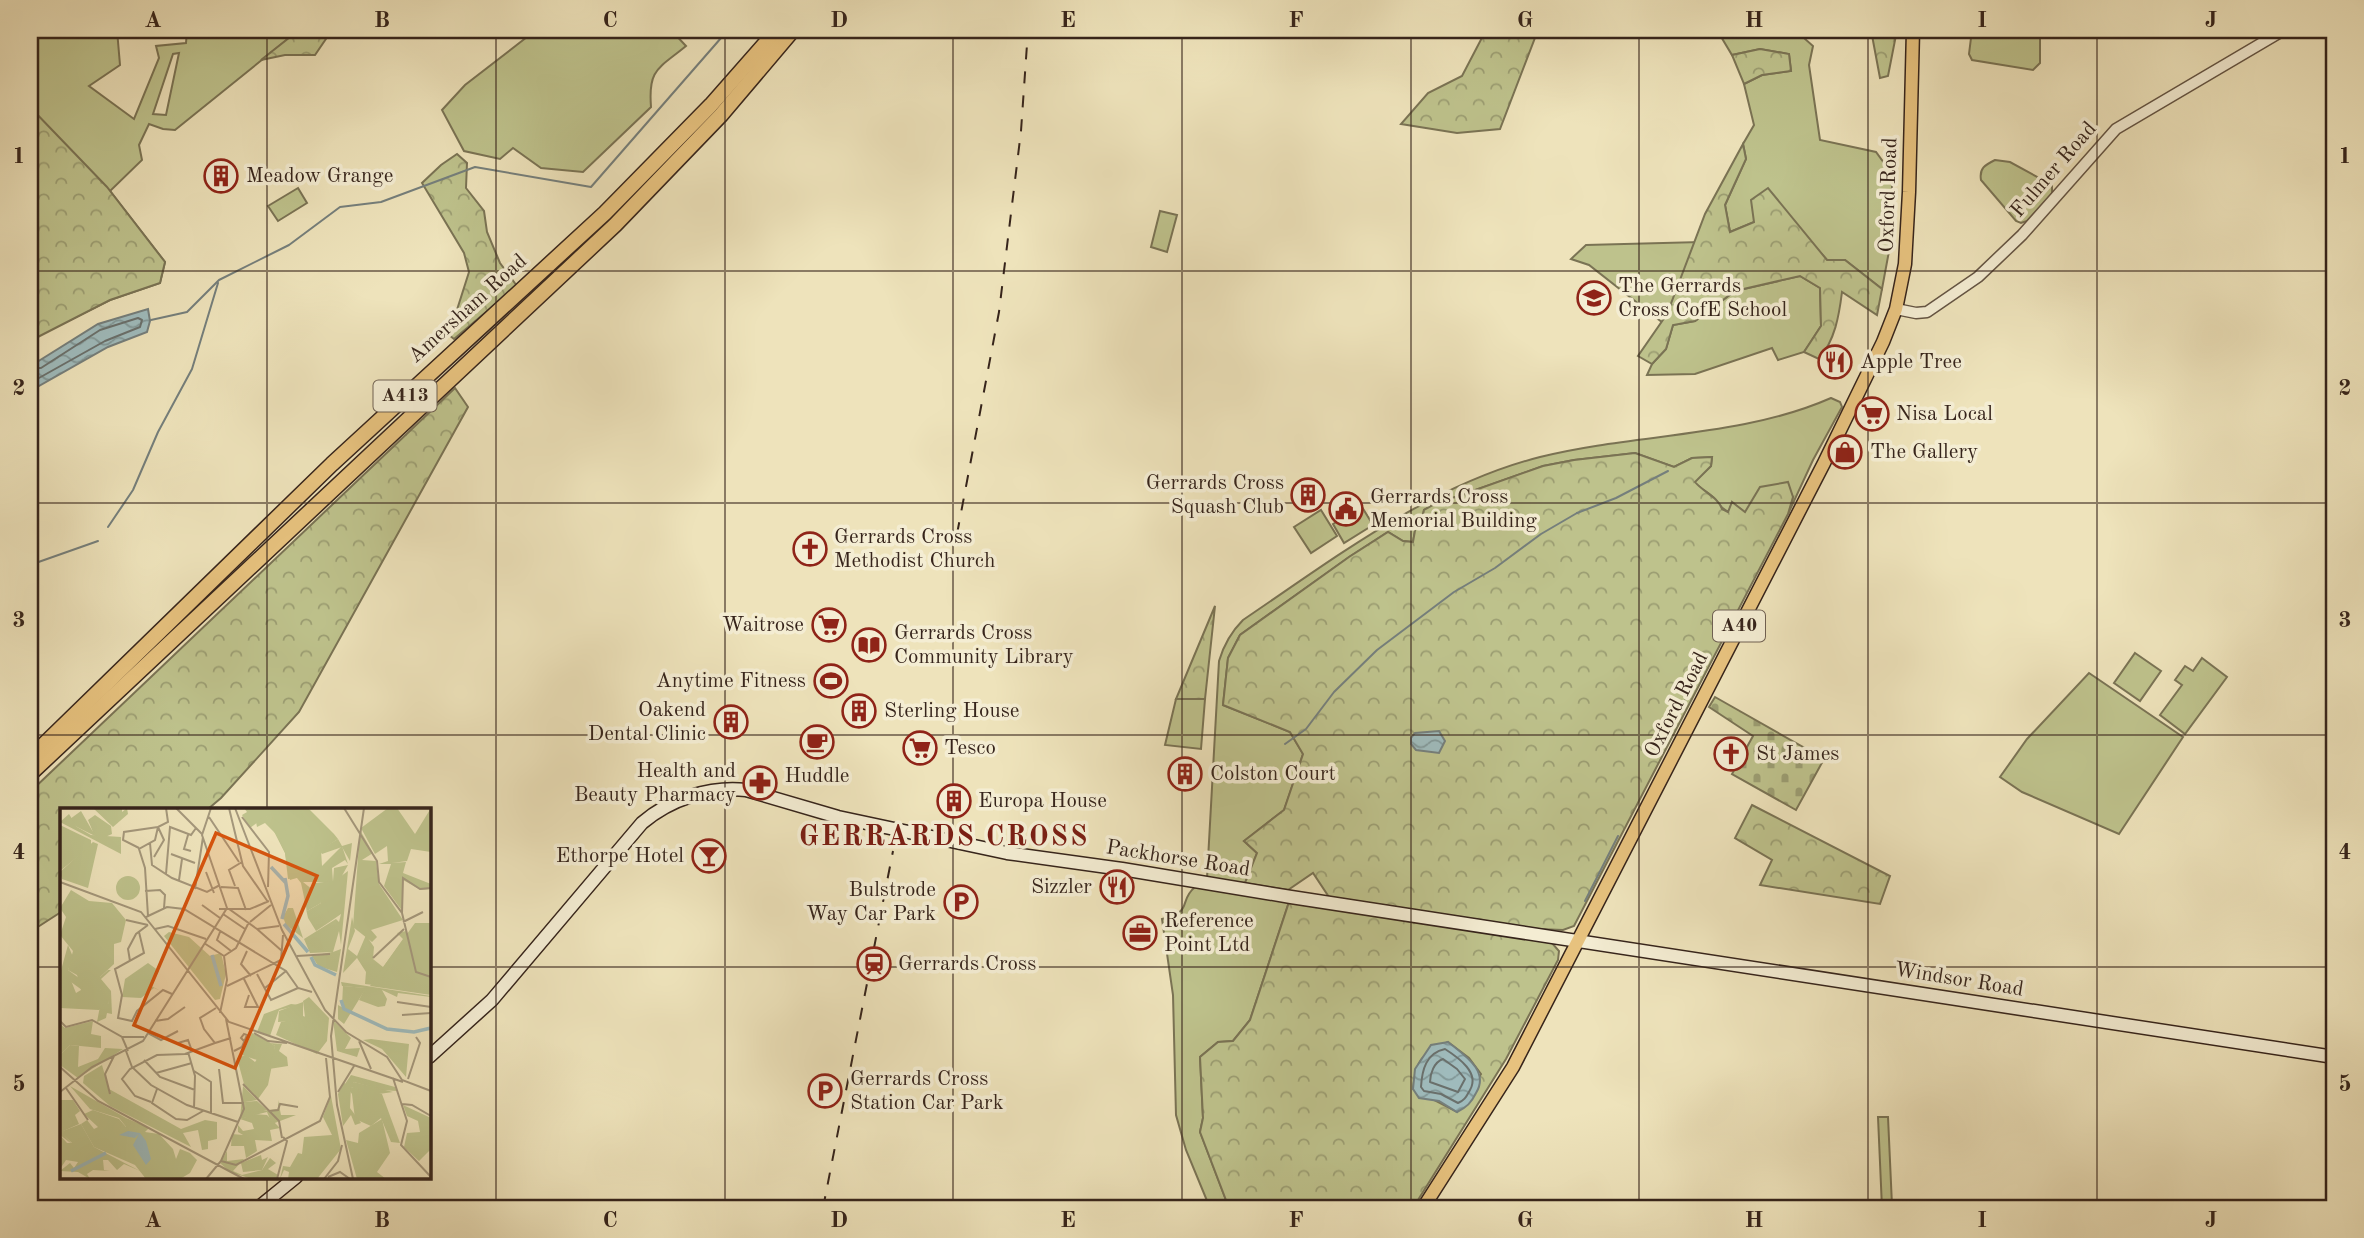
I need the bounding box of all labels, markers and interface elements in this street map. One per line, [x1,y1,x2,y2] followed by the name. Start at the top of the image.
[144,9,162,32] text: A
[374,9,390,32] text: B
[602,9,618,32] text: C
[830,9,848,32] text: D
[1060,9,1076,32] text: E
[1288,9,1304,32] text: F
[1517,9,1533,32] text: G
[1745,9,1763,32] text: H
[1977,9,1987,32] text: I
[2205,9,2217,32] text: J
[2007,118,2101,222] street label: Fulmer Road
[1876,137,1902,253] street label: Oxford Road
[12,145,26,168] text: 1
[2338,145,2352,168] text: 1
[202,157,240,195] building icon: Meadow Grange
[246,166,393,187] place label: Meadow Grange
[405,251,531,367] street label: Amersham Road
[1618,276,1787,321] place label: The Gerrards Cross CofE School
[1575,279,1613,317] school or university icon: The Gerrards Cross CofE School
[1816,343,1854,381] restaurant icon: Apple Tree
[1860,352,1962,373] place label: Apple Tree
[12,377,26,400] text: 2
[2338,377,2352,400] text: 2
[374,380,436,412] road number: A413
[1853,395,1891,433] supermarket icon: Nisa Local
[1896,404,1993,425] place label: Nisa Local
[1826,433,1864,471] shop icon: The Gallery
[1870,442,1978,463] place label: The Gallery
[1146,473,1284,518] place label: Gerrards Cross Squash Club
[1289,476,1327,514] building icon: Gerrards Cross Squash Club
[1370,487,1538,532] place label: Gerrards Cross Memorial Building
[1327,490,1365,528] public building icon: Gerrards Cross Memorial Building
[834,527,995,572] place label: Gerrards Cross Methodist Church
[791,530,829,568] church icon: Gerrards Cross Methodist Church
[810,606,848,644] supermarket icon: Waitrose
[12,609,26,632] text: 3
[2338,609,2352,632] text: 3
[1713,610,1765,642] road number: A40
[722,615,804,636] place label: Waitrose
[894,623,1074,668] place label: Gerrards Cross Community Library
[850,626,888,664] library icon: Gerrards Cross Community Library
[1641,649,1713,761] street label: Oxford Road
[812,662,850,700] sports icon: Anytime Fitness
[656,671,806,692] place label: Anytime Fitness
[840,692,878,730] building icon: Sterling House
[588,700,706,745] place label: Oakend Dental Clinic
[884,701,1020,722] place label: Sterling House
[712,703,750,741] building icon: Oakend Dental Clinic
[798,723,836,761] cafe icon: Huddle
[901,729,939,767] supermarket icon: Tesco
[1712,735,1750,773] church icon: St James
[944,738,996,759] place label: Tesco
[1756,744,1839,765] place label: St James
[1166,755,1204,793] building icon: Colston Court
[574,761,736,806] place label: Health and Beauty Pharmacy
[741,764,779,802] pharmacy icon: Health and Beauty Pharmacy
[1210,764,1336,785] place label: Colston Court
[784,766,850,787] place label: Huddle
[935,782,973,820] building icon: Europa House
[978,791,1107,812] place label: Europa House
[60,808,430,1178] inset map
[799,824,1089,852] district label: GERRARDS CROSS
[690,837,728,875] bar icon: Ethorpe Hotel
[1104,837,1252,881] street label: Packhorse Road
[12,841,26,864] text: 4
[2338,841,2352,864] text: 4
[556,846,684,867] place label: Ethorpe Hotel
[1098,868,1136,906] restaurant icon: Sizzler
[1031,877,1092,898] place label: Sizzler
[806,880,936,925] place label: Bulstrode Way Car Park
[942,883,980,921] parking icon: Bulstrode Way Car Park
[1164,911,1254,956] place label: Reference Point Ltd
[1121,914,1159,952] office icon: Reference Point Ltd
[855,945,893,983] station icon: Gerrards Cross
[898,954,1036,975] place label: Gerrards Cross
[1893,959,2025,1001] street label: Windsor Road
[850,1069,1004,1114] place label: Gerrards Cross Station Car Park
[806,1072,844,1110] parking icon: Gerrards Cross Station Car Park
[12,1073,26,1096] text: 5
[2338,1073,2352,1096] text: 5
[144,1209,162,1232] text: A
[374,1209,390,1232] text: B
[602,1209,618,1232] text: C
[830,1209,848,1232] text: D
[1060,1209,1076,1232] text: E
[1288,1209,1304,1232] text: F
[1517,1209,1533,1232] text: G
[1745,1209,1763,1232] text: H
[1977,1209,1987,1232] text: I
[2205,1209,2217,1232] text: J

